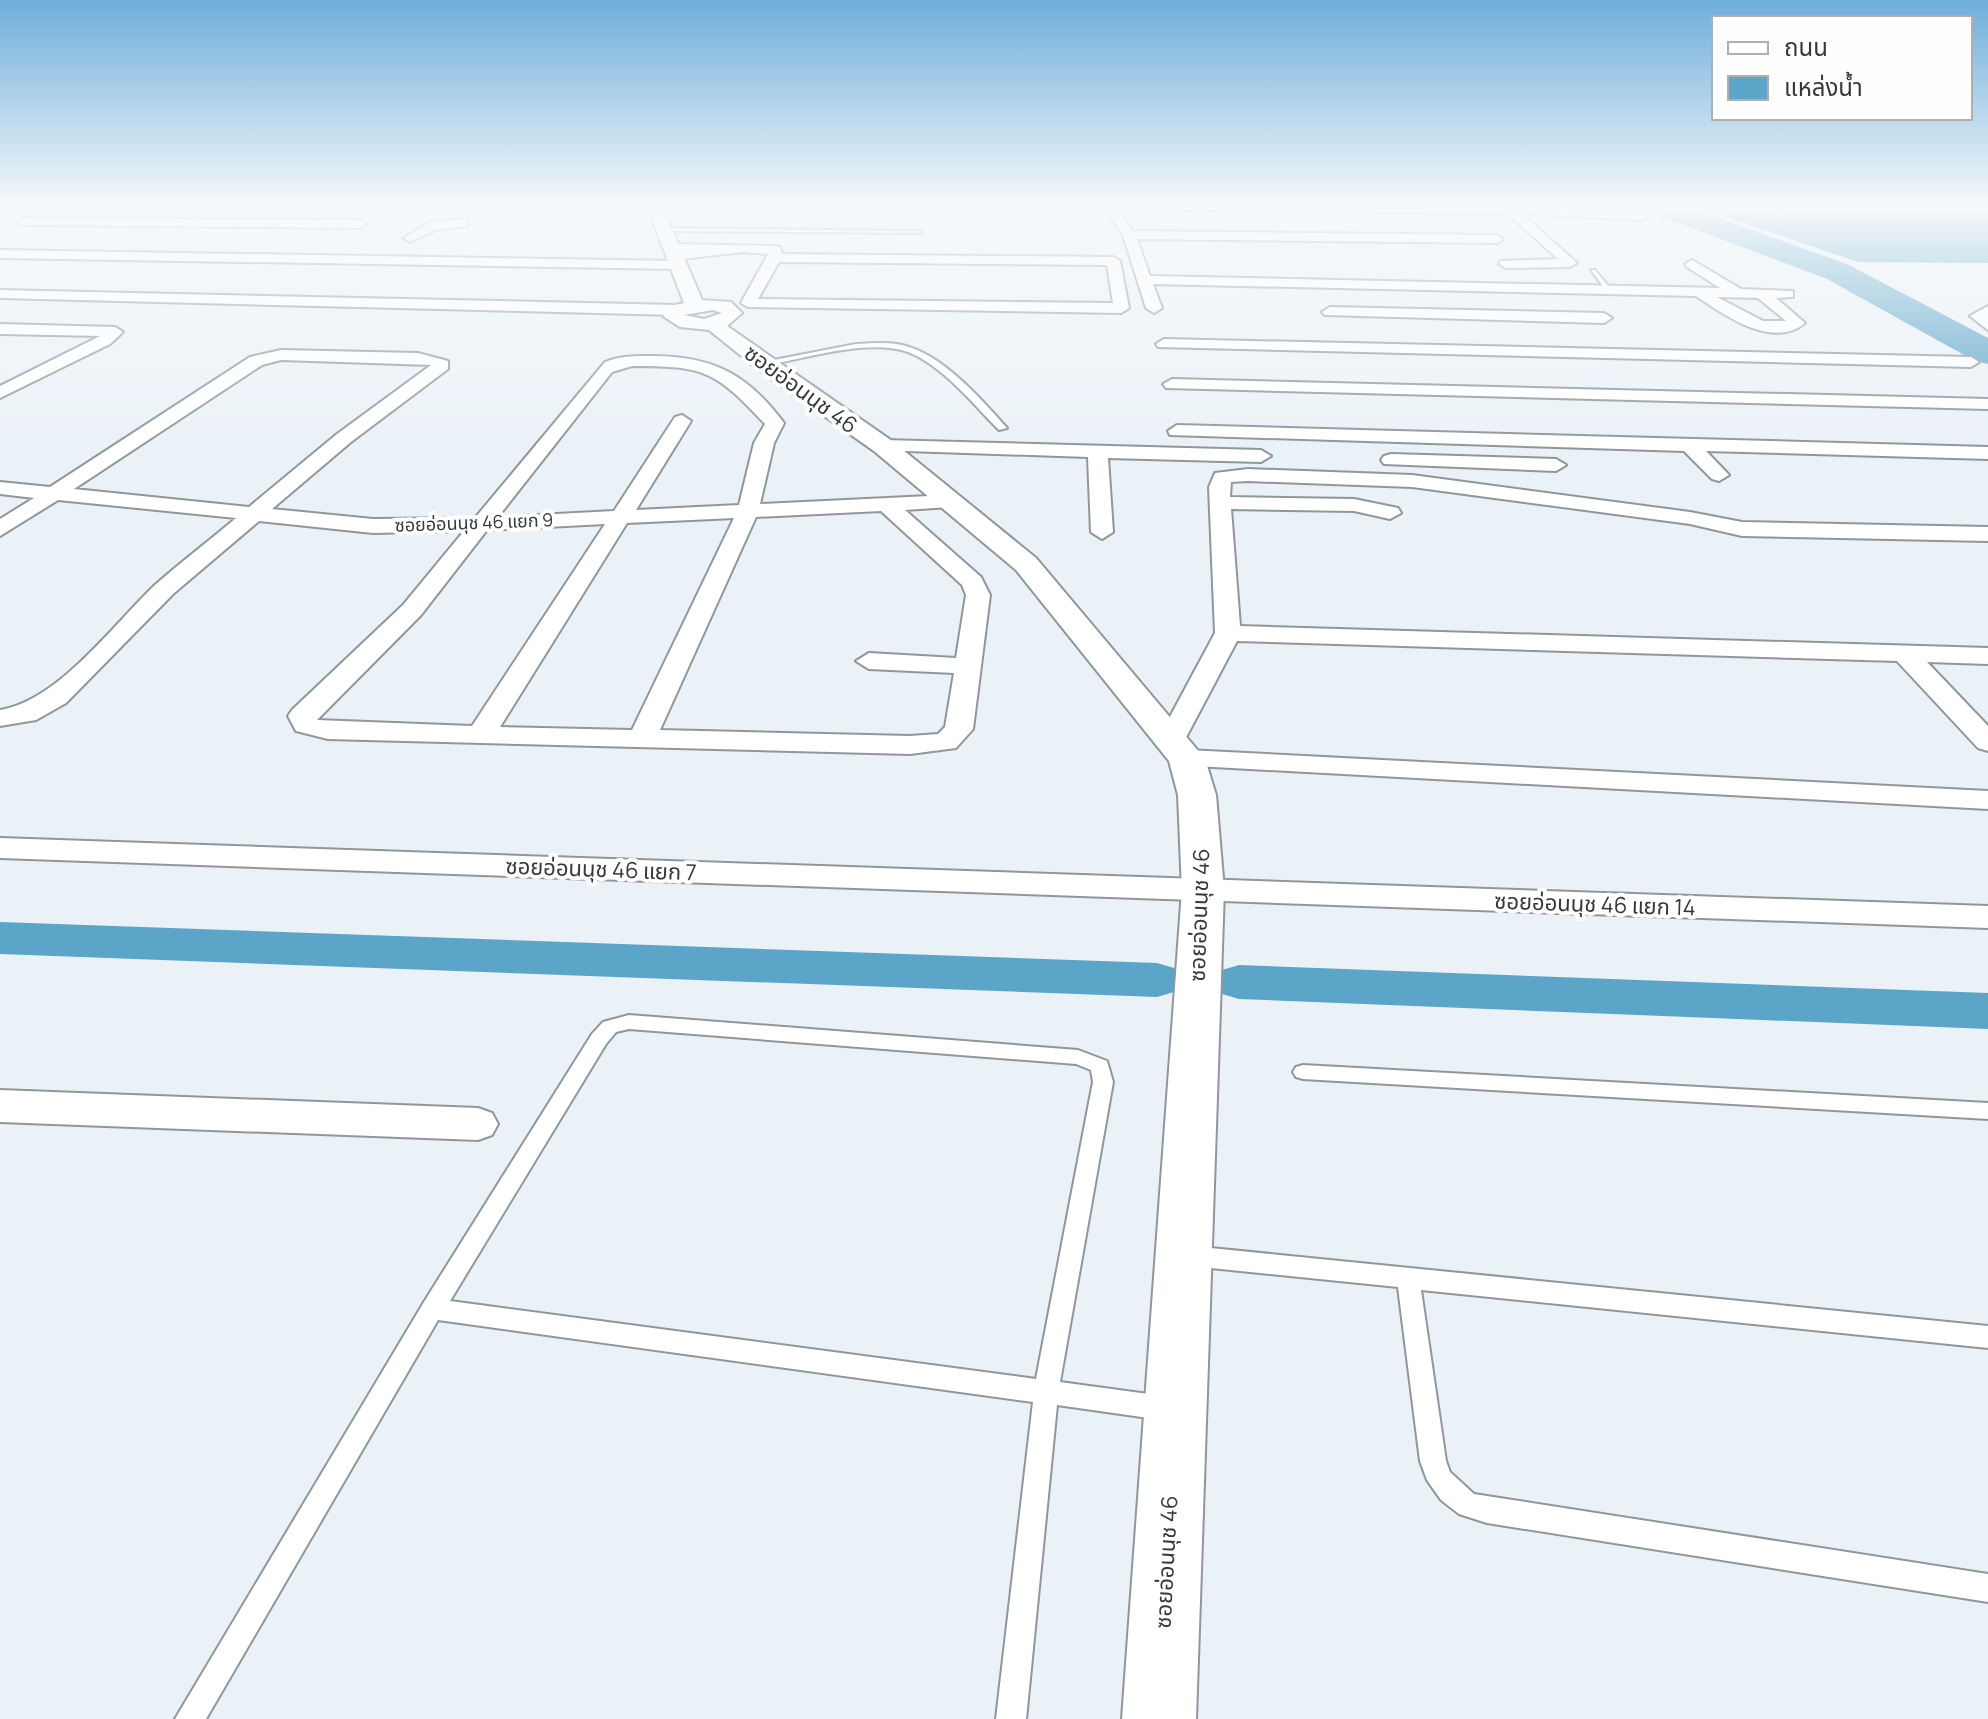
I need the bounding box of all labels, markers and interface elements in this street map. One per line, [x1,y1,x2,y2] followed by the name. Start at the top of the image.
[1712,16,1972,120] legend
[1784,30,1828,63] text: ถนน
[1784,70,1863,103] text: แหล่งน้ำ
[738,338,864,440] street label: ซอยอ่อนนุช 46
[394,507,554,537] street label: ซอยอ่อนนุช 46 แยก 9
[1182,848,1216,982] street label: ซอยอ่อนนุช 46
[505,851,697,887] street label: ซอยอ่อนนุช 46 แยก 7
[1494,885,1696,923] street label: ซอยอ่อนนุช 46 แยก 14
[1148,1495,1184,1629] street label: ซอยอ่อนนุช 46

